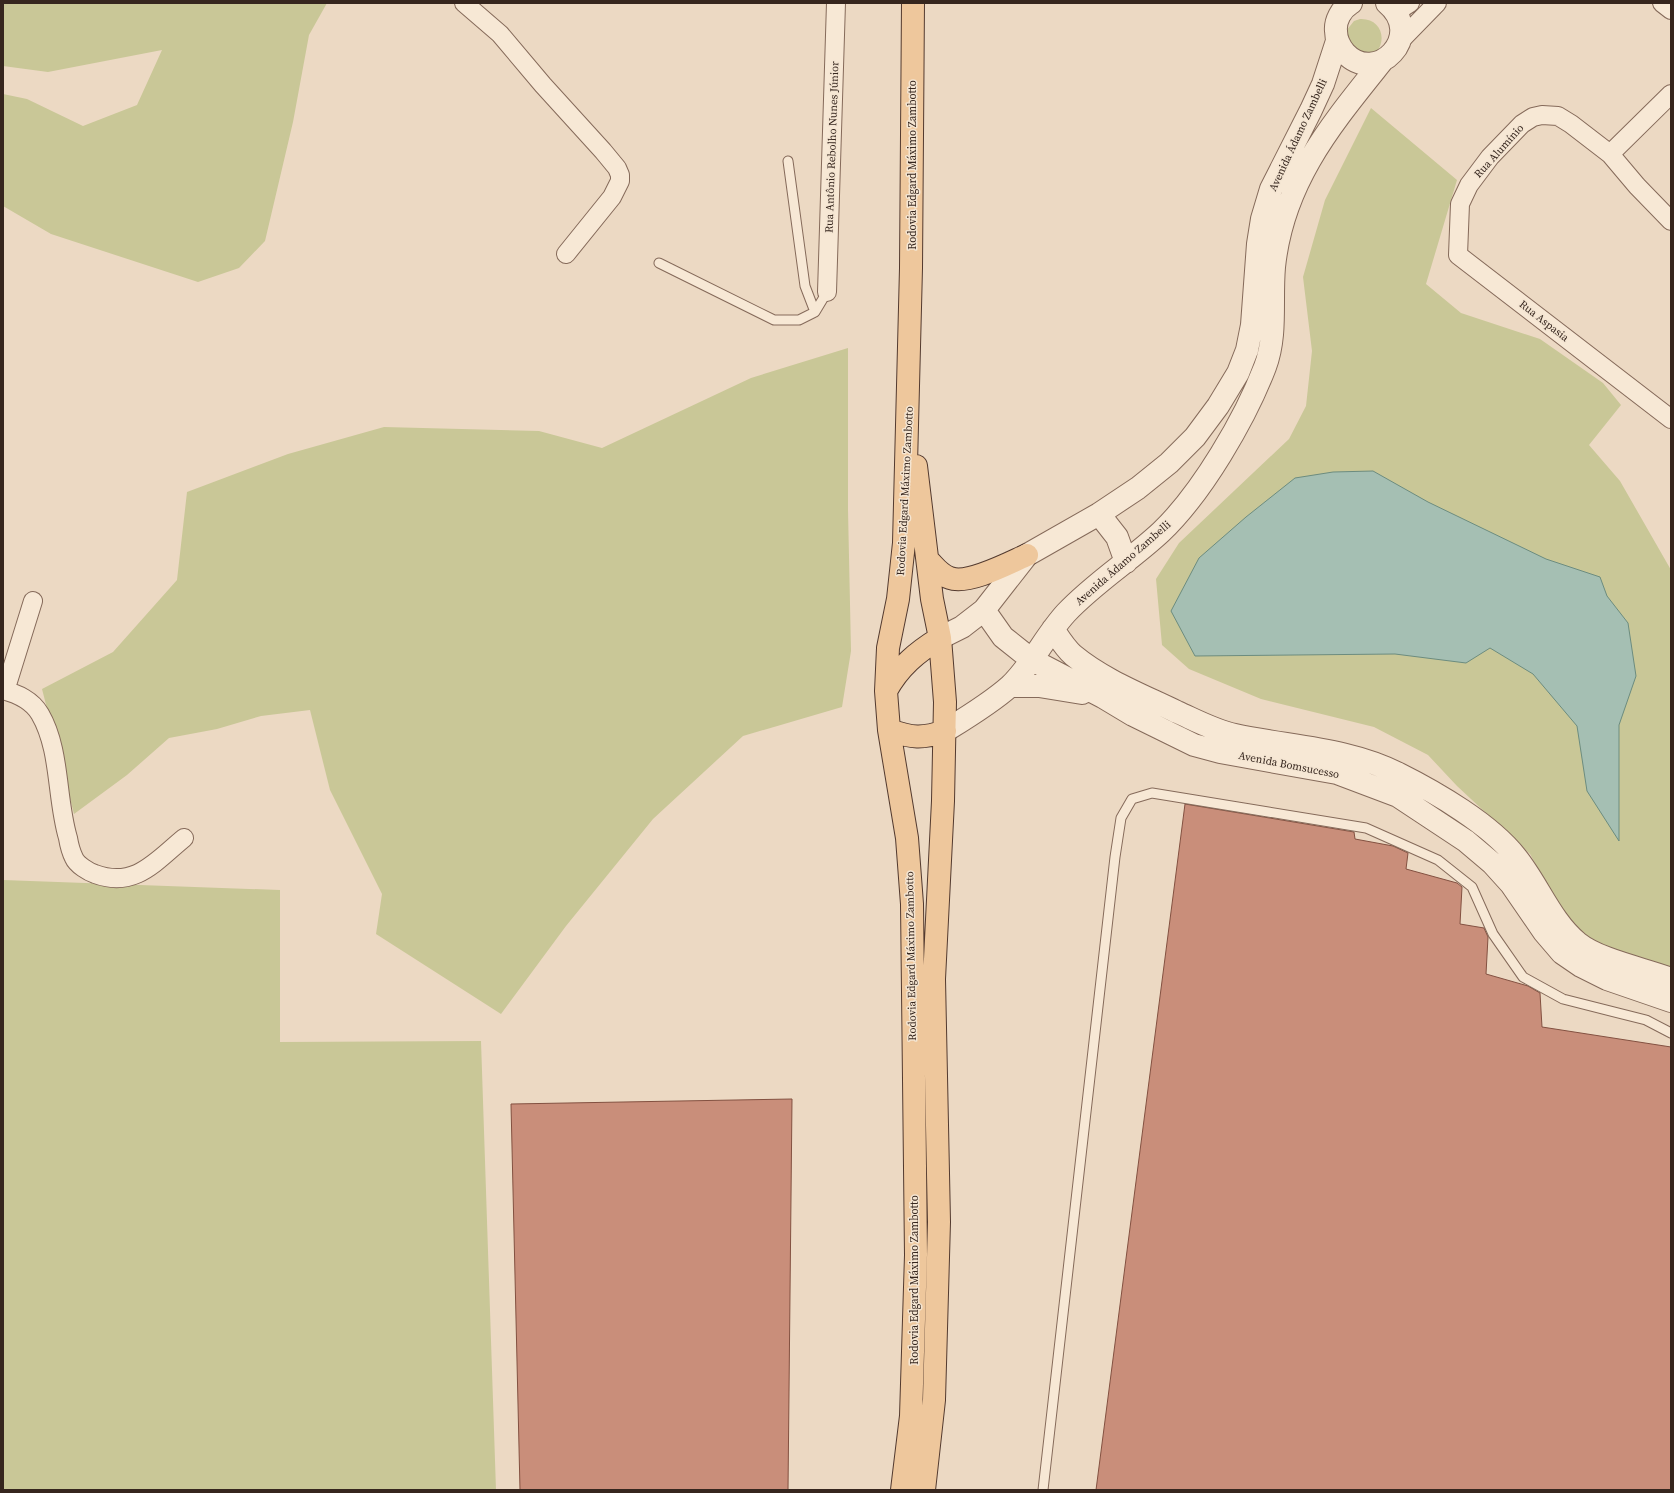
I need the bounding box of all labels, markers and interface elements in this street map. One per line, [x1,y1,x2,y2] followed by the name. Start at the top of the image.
[822,61,843,233] street label: Rua Antônio Rebolho Nunes Júnior
[1265,76,1331,194] street label: Avenida Ádamo Zambelli
[905,80,920,250] street label: Rodovia Edgard Máximo Zambotto
[1471,121,1527,181] street label: Rua Alumínio
[1516,297,1572,345] street label: Rua Aspasia
[893,406,917,576] street label: Rodovia Edgard Máximo Zambotto
[1072,517,1174,609] street label: Avenida Ádamo Zambelli
[1237,748,1341,782] street label: Avenida Bomsucesso
[902,871,920,1041] street label: Rodovia Edgard Máximo Zambotto
[907,1195,922,1365] street label: Rodovia Edgard Máximo Zambotto

